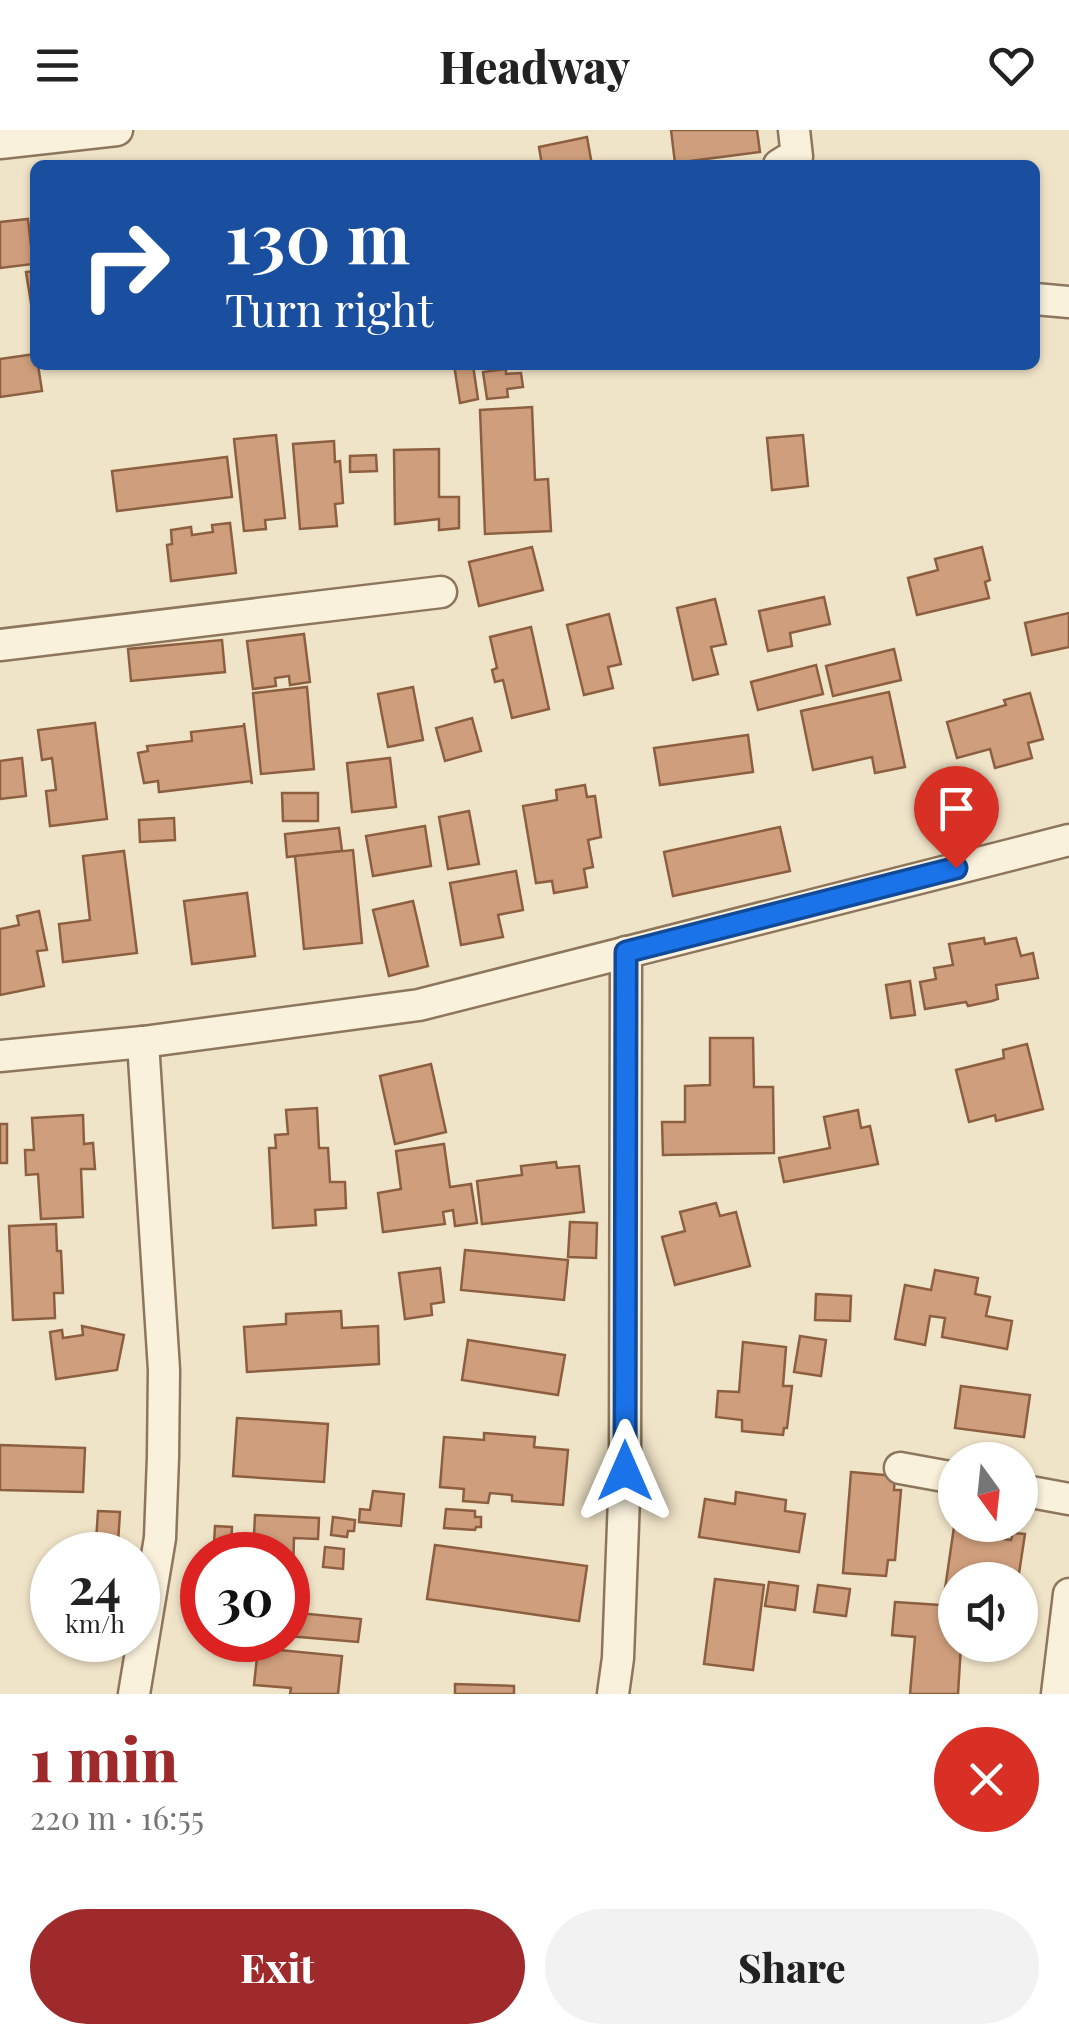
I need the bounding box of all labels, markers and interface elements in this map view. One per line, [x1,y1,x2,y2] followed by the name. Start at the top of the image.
[439,35,630,95] text: Headway
[30,38,85,93] icon: menu
[984,38,1039,93] icon: heart
[225,188,410,282] text: 130 m
[60,200,190,330] icon: right
[225,278,433,338] text: Turn right
[914,766,999,869] pin
[929,781,984,836] icon: arrive
[573,1419,677,1523] position arrow
[938,1442,1038,1542] north arrow
[938,1442,1038,1662] map controls
[180,1532,310,1662] speed limit sign: 30
[69,1551,121,1618] text: 24
[938,1562,1038,1662] button: sound
[65,1606,125,1639] text: km/h
[30,1717,178,1797] text: 1 min
[934,1727,1039,1832] button: close
[30,1795,204,1838] text: 220 m · 16:55
[30,1909,525,2024] button: Exit
[545,1909,1039,2024] button: Share

